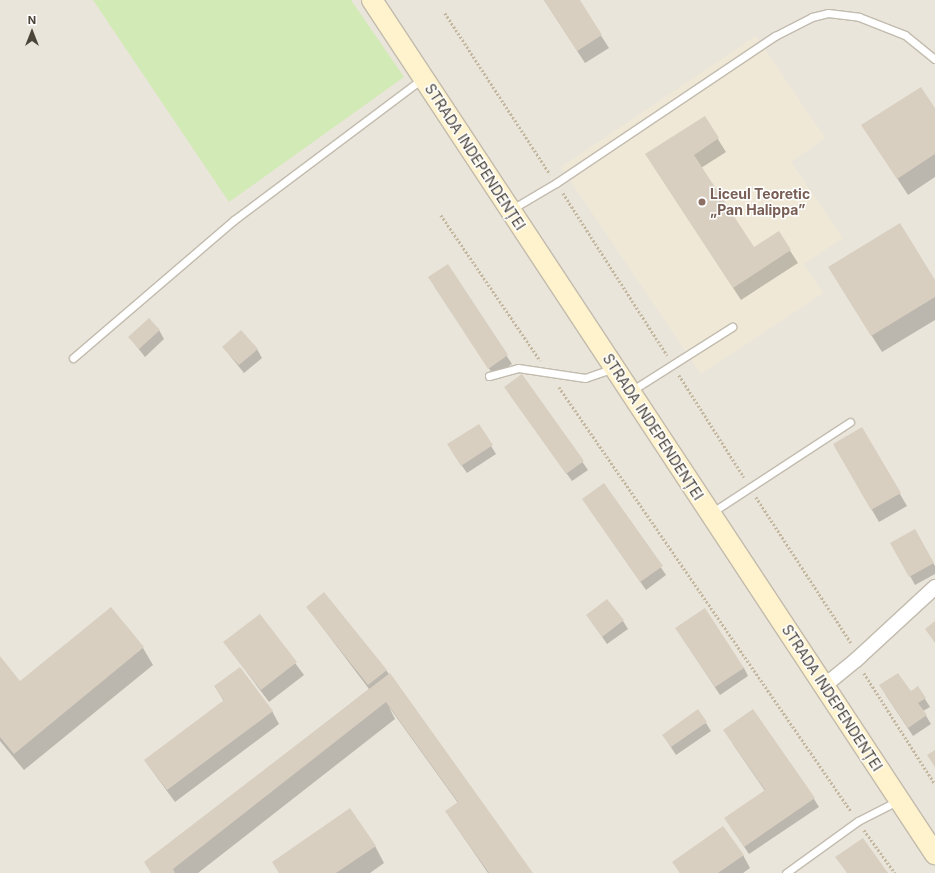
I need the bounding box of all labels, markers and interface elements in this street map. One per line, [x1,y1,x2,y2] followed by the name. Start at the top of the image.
[12,12,52,52] north arrow
[28,13,36,27] text: N
[421,81,529,233] street label: STRADA INDEPENDENȚEI
[710,186,810,218] place label: Liceul Teoretic „Pan Halippa”
[697,197,707,207] marker: Liceul Teoretic „Pan Halippa”
[599,351,707,503] street label: STRADA INDEPENDENȚEI
[778,622,886,774] street label: STRADA INDEPENDENȚEI

